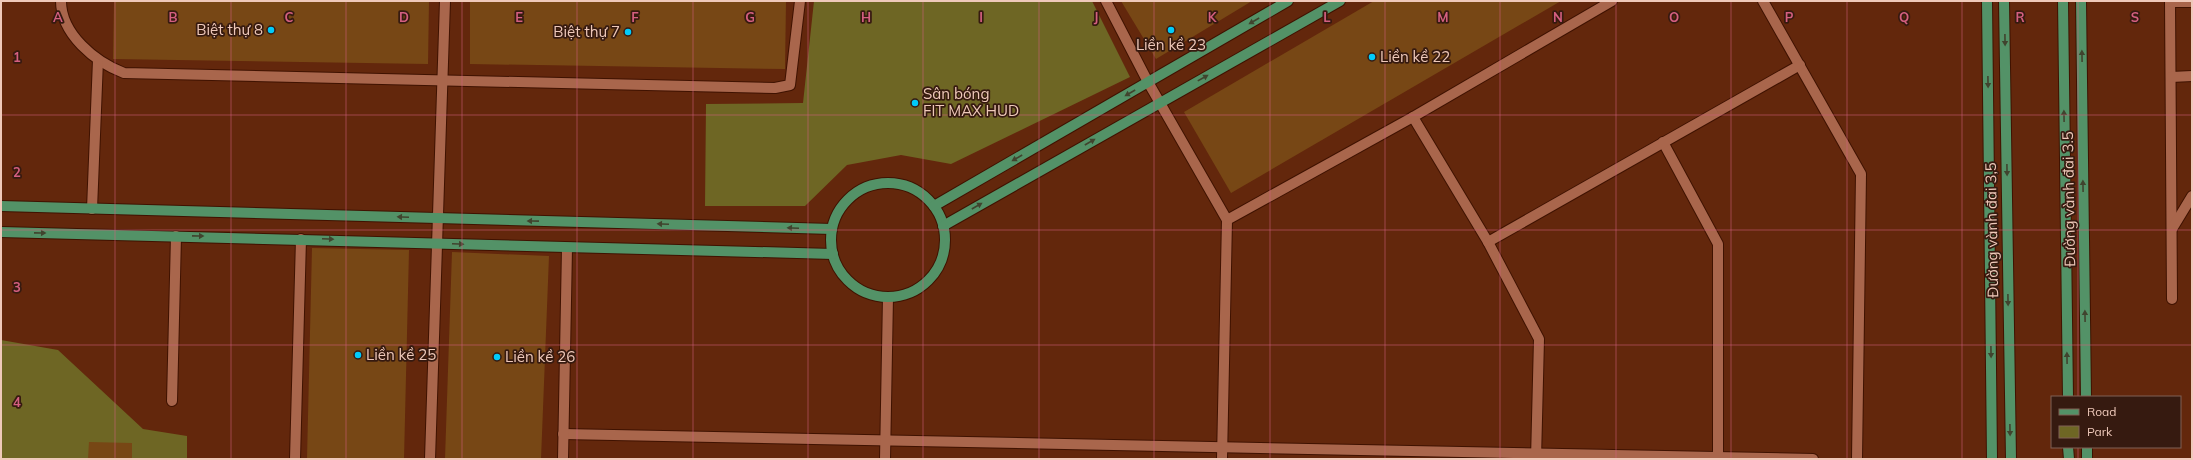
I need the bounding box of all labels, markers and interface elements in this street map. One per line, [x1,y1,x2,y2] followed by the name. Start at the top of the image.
[53,9,63,25] text: A
[169,9,178,25] text: B
[285,9,294,25] text: C
[399,9,409,25] text: D
[515,9,523,25] text: E
[631,9,639,25] text: F
[745,9,755,25] text: G
[861,9,871,25] text: H
[979,9,983,25] text: I
[1094,9,1098,25] text: J
[1208,9,1218,25] text: K
[1323,9,1331,25] text: L
[1437,9,1449,25] text: M
[1553,9,1563,25] text: N
[1669,9,1679,25] text: O
[1785,9,1794,25] text: P
[1899,9,1909,25] text: Q
[2015,9,2025,25] text: R
[2131,9,2139,25] text: S
[1248,17,1260,24] one-way arrow
[196,20,263,39] place label: Biệt thự 8
[553,22,620,41] place label: Biệt thự 7
[266,25,276,35] marker: Biệt thự 8
[1166,25,1176,35] marker: Liền kề 23
[623,27,633,37] marker: Biệt thự 7
[2002,34,2008,47] one-way arrow
[1136,35,1206,54] place label: Liền kề 23
[1380,47,1450,66] place label: Liền kề 22
[13,49,21,65] text: 1
[2079,49,2085,62] one-way arrow
[1367,52,1377,62] marker: Liền kề 22
[1197,74,1209,81] one-way arrow
[1984,76,1991,88] one-way arrow
[923,84,1019,120] place label: Sân bóng FIT MAX HUD
[1124,89,1135,96] one-way arrow
[910,98,920,108] marker: Sân bóng FIT MAX HUD
[2061,109,2067,122] one-way arrow
[2058,131,2079,267] street label: Đường vành đai 3.5
[1084,138,1096,145] one-way arrow
[1011,154,1023,161] one-way arrow
[1981,162,2002,298] street label: Đường vành đai 3,5
[13,164,21,180] text: 2
[2003,164,2010,176] one-way arrow
[2080,179,2086,192] one-way arrow
[971,203,983,210] one-way arrow
[396,214,409,220] one-way arrow
[527,217,539,224] one-way arrow
[656,221,669,227] one-way arrow
[787,224,799,231] one-way arrow
[34,230,47,236] one-way arrow
[192,233,204,240] one-way arrow
[322,236,334,243] one-way arrow
[452,240,464,247] one-way arrow
[13,279,21,295] text: 3
[2005,294,2012,306] one-way arrow
[2082,309,2088,322] one-way arrow
[366,345,436,364] place label: Liền kề 25
[1988,346,1994,359] one-way arrow
[505,347,575,366] place label: Liền kề 26
[353,350,363,360] marker: Liền kề 25
[2064,351,2070,364] one-way arrow
[492,352,502,362] marker: Liền kề 26
[13,394,21,410] text: 4
[2051,396,2181,448] legend
[2087,404,2116,419] text: Road
[2007,424,2013,437] one-way arrow
[2087,424,2113,439] text: Park

